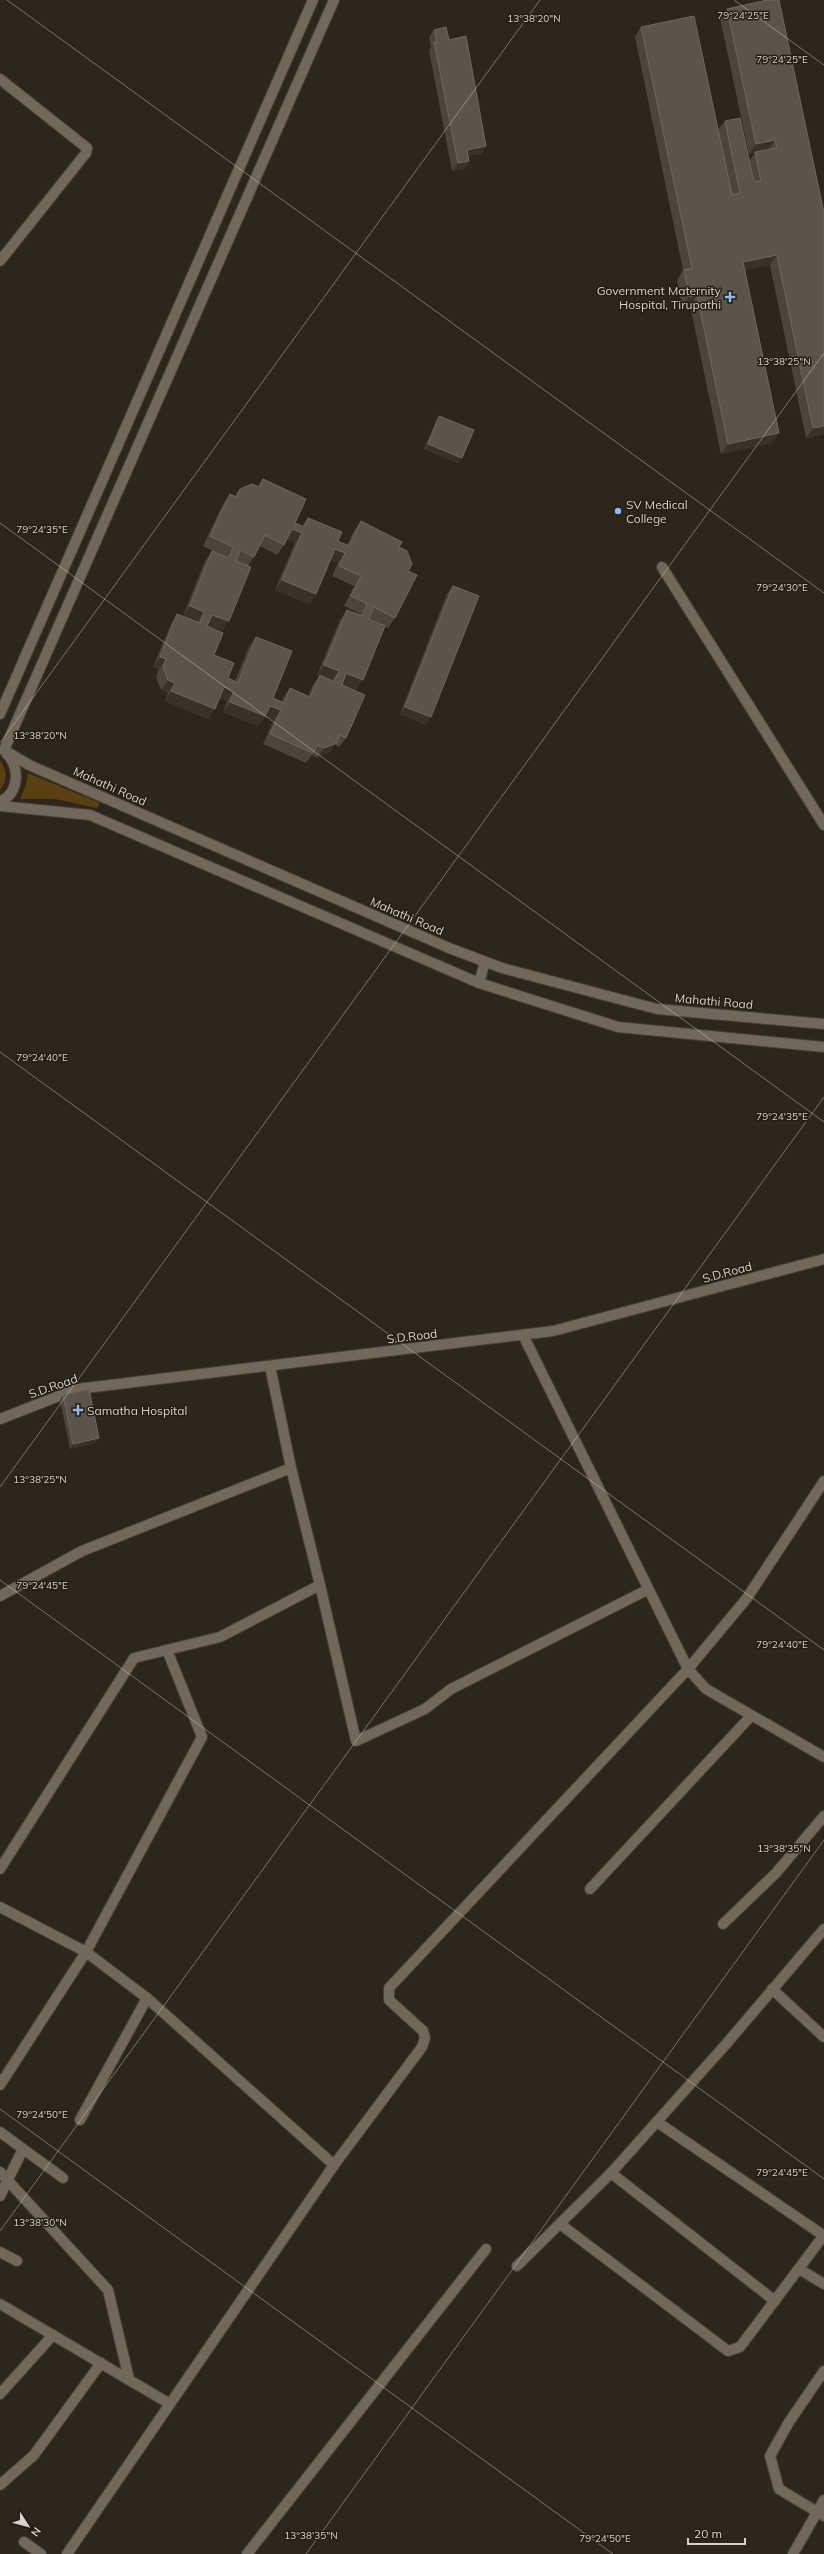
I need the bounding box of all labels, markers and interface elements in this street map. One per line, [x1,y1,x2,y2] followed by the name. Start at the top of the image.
[717,9,769,22] text: 79°24'25"E
[507,12,561,25] text: 13°38'20"N
[756,53,808,66] text: 79°24'25"E
[597,283,722,312] place label: Government Maternity Hospital, Tirupathi
[724,291,736,303] marker: Government Maternity Hospital, Tirupathi
[757,355,811,368] text: 13°38'25"N
[626,497,688,526] place label: SV Medical College
[613,506,623,516] marker: SV Medical College
[16,523,68,536] text: 79°24'35"E
[756,581,808,594] text: 79°24'30"E
[13,729,67,742] text: 13°38'20"N
[71,763,149,809] street label: Mahathi Road
[368,894,446,938] street label: Mahathi Road
[674,990,754,1012] street label: Mahathi Road
[16,1051,68,1064] text: 79°24'40"E
[756,1110,808,1123] text: 79°24'35"E
[701,1258,753,1286] street label: S.D.Road
[386,1325,438,1347] street label: S.D.Road
[27,1371,79,1401] street label: S.D.Road
[87,1403,187,1418] place label: Samatha Hospital
[72,1404,84,1416] marker: Samatha Hospital
[13,1473,67,1486] text: 13°38'25"N
[16,1579,68,1592] text: 79°24'45"E
[756,1638,808,1651] text: 79°24'40"E
[757,1842,811,1855] text: 13°38'35"N
[16,2108,68,2121] text: 79°24'50"E
[756,2166,808,2179] text: 79°24'45"E
[13,2216,67,2229] text: 13°38'30"N
[8,2506,48,2546] north arrow
[688,2520,745,2546] scale bar
[28,2524,44,2539] text: N
[694,2526,722,2541] text: 20 m
[284,2529,338,2542] text: 13°38'35"N
[579,2532,631,2545] text: 79°24'50"E

